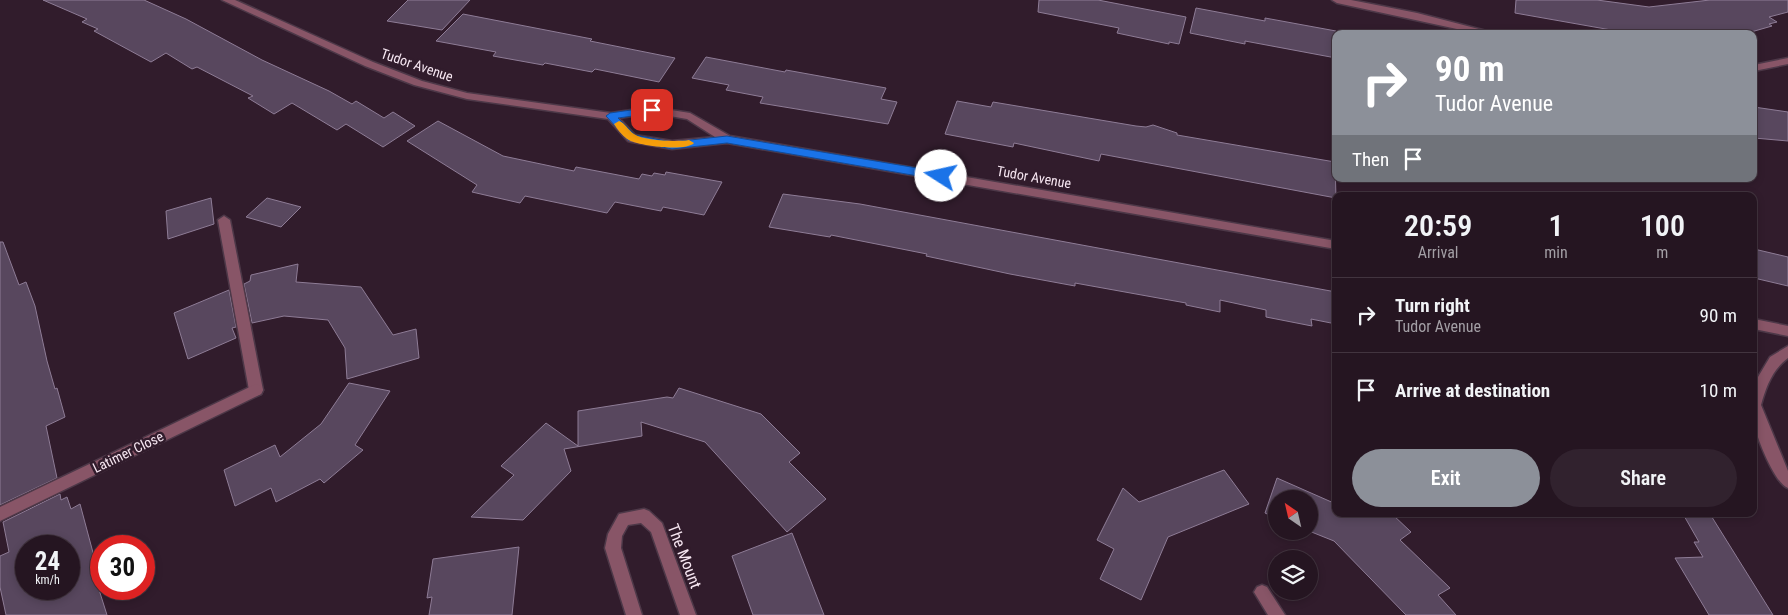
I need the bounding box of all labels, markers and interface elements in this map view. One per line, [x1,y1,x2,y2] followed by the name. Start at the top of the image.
[379,45,456,85] street label: Tudor Avenue
[1435,49,1504,90] text: 90 m
[1352,50,1417,115] icon: right
[631,89,673,131] pin
[1435,91,1553,116] text: Tudor Avenue
[638,96,666,124] icon: arrive
[1399,145,1427,173] icon: arrive
[1352,148,1389,171] text: Then
[914,149,966,201] position arrow
[996,163,1073,191] street label: Tudor Avenue
[1404,208,1472,243] text: 20:59
[1548,208,1564,243] text: 1
[1640,208,1685,243] text: 100
[1418,243,1458,262] text: Arrival
[1544,243,1568,262] text: min
[1656,243,1668,262] text: m
[1395,294,1470,317] text: Turn right
[1352,301,1380,329] icon: right
[1700,304,1737,327] text: 90 m
[1395,317,1481,336] text: Tudor Avenue
[1352,376,1380,404] icon: arrive
[1395,379,1550,402] text: Arrive at destination
[1700,379,1737,402] text: 10 m
[90,428,166,476] street label: Latimer Close
[1352,449,1540,507] button: Exit
[1550,449,1737,507] button: Share
[1268,490,1318,540] north arrow
[1268,490,1318,600] map controls
[664,521,706,591] street label: The Mount
[90,535,155,600] speed limit sign: 30
[35,547,60,576] text: 24
[1268,550,1318,600] button: layers
[35,573,60,587] text: km/h

